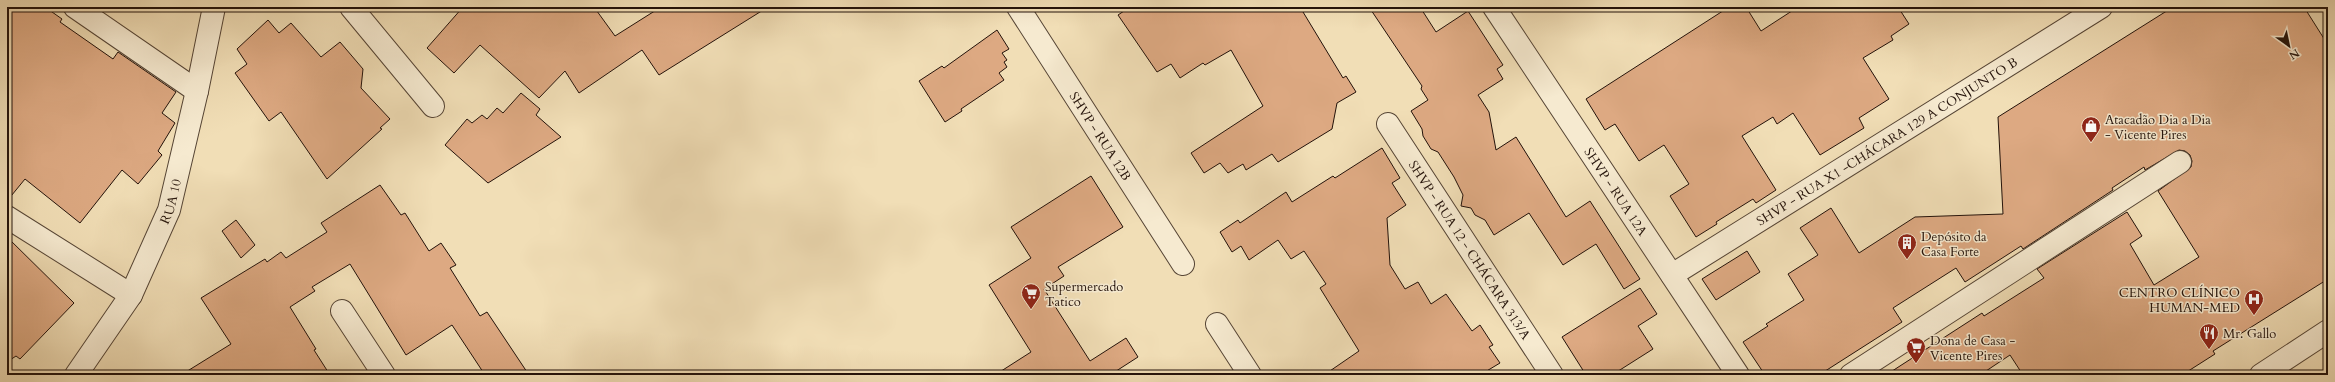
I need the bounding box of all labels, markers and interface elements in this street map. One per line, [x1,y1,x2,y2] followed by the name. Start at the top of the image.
[2269,26,2309,66] north arrow
[2286,45,2302,63] text: N
[1753,53,2021,230] street label: SHVP - RUA X1 -CHÁCARA 129 A CONJUNTO B
[1065,89,1135,184] street label: SHVP - RUA 12B
[2105,111,2211,144] place label: Atacadão Dia a Dia - Vicente Pires
[2080,115,2102,143] shop icon: Atacadão Dia a Dia - Vicente Pires
[1579,144,1652,240] street label: SHVP - RUA 12A
[1404,157,1535,344] street label: SHVP - RUA 12 - CHÁCARA 313/A
[156,177,186,227] street label: RUA 10
[1921,228,1987,261] place label: Depósito da Casa Forte
[1896,232,1918,260] building icon: Depósito da Casa Forte
[1045,278,1123,311] place label: Supermercado Tatico
[1020,282,1042,310] supermarket icon: Supermercado Tatico
[2119,284,2240,317] place label: CENTRO CLÍNICO HUMAN-MED
[2243,288,2265,316] hospital icon: CENTRO CLÍNICO HUMAN-MED
[2198,322,2220,350] restaurant icon: Mr. Gallo
[2223,325,2276,343] place label: Mr. Gallo
[1930,332,2015,365] place label: Dona de Casa - Vicente Pires
[1905,336,1927,364] supermarket icon: Dona de Casa - Vicente Pires

